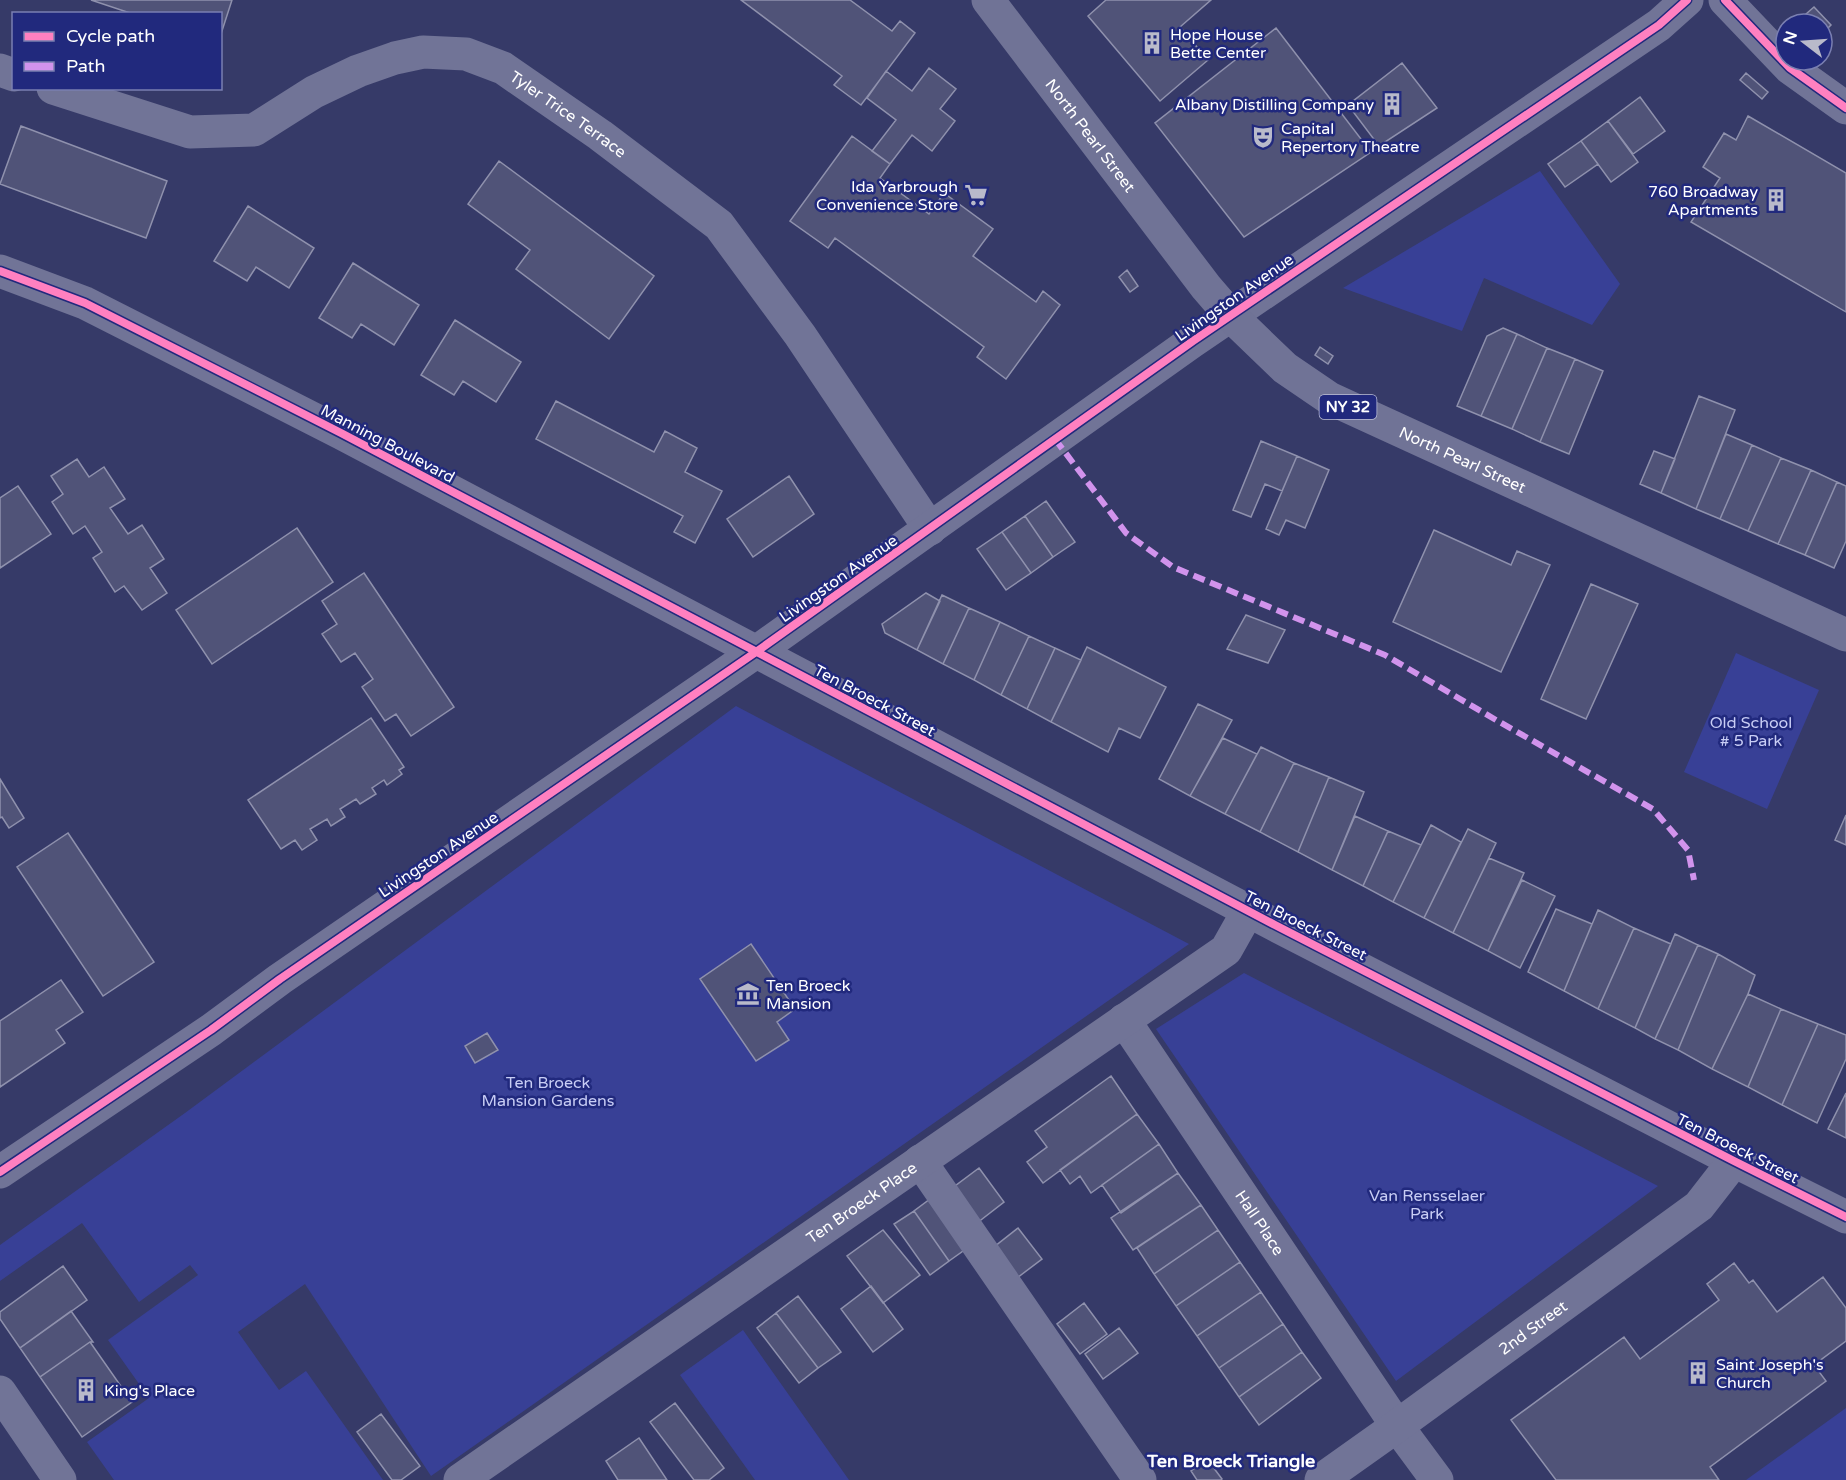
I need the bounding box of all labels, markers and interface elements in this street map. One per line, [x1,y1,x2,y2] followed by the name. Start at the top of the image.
[12,12,222,90] legend
[1774,12,1834,72] north arrow
[66,25,155,47] text: Cycle path
[1170,25,1267,63] place label: Hope House Bette Center
[1779,29,1802,47] text: N
[1139,30,1165,56] building icon: Hope House Bette Center
[66,55,105,77] text: Path
[506,67,630,162] street label: Tyler Trice Terrace
[1041,75,1139,197] street label: North Pearl Street
[1379,91,1405,117] building icon: Albany Distilling Company
[1175,95,1374,115] place label: Albany Distilling Company
[1281,119,1420,157] place label: Capital Repertory Theatre
[1250,124,1276,150] theatre icon: Capital Repertory Theatre
[816,177,958,215] place label: Ida Yarbrough Convenience Store
[963,182,989,208] supermarket icon: Ida Yarbrough Convenience Store
[1648,182,1758,220] place label: 760 Broadway Apartments
[1763,187,1789,213] building icon: 760 Broadway Apartments
[1171,249,1298,346] street label: Livingston Avenue
[1320,395,1376,419] road number: NY 32
[317,400,458,488] street label: Manning Boulevard
[1396,423,1529,498] street label: North Pearl Street
[775,530,902,627] street label: Livingston Avenue
[810,660,939,741] street label: Ten Broeck Street
[1710,713,1792,751] park label: Old School # 5 Park
[375,807,502,902] street label: Livingston Avenue
[1241,886,1370,965] street label: Ten Broeck Street
[766,976,851,1014] place label: Ten Broeck Mansion
[735,981,761,1007] museum icon: Ten Broeck Mansion
[481,1073,615,1111] park label: Ten Broeck Mansion Gardens
[1673,1109,1802,1188] street label: Ten Broeck Street
[803,1158,921,1248] street label: Ten Broeck Place
[1369,1186,1486,1224] park label: Van Rensselaer Park
[1230,1187,1288,1259] street label: Hall Place
[1495,1296,1571,1360] street label: 2nd Street
[1716,1355,1824,1393] place label: Saint Joseph's Church
[1685,1360,1711,1386] building icon: Saint Joseph's Church
[73,1377,99,1403] building icon: King's Place
[104,1381,195,1401] place label: King's Place
[1146,1450,1315,1472] district label: Ten Broeck Triangle

